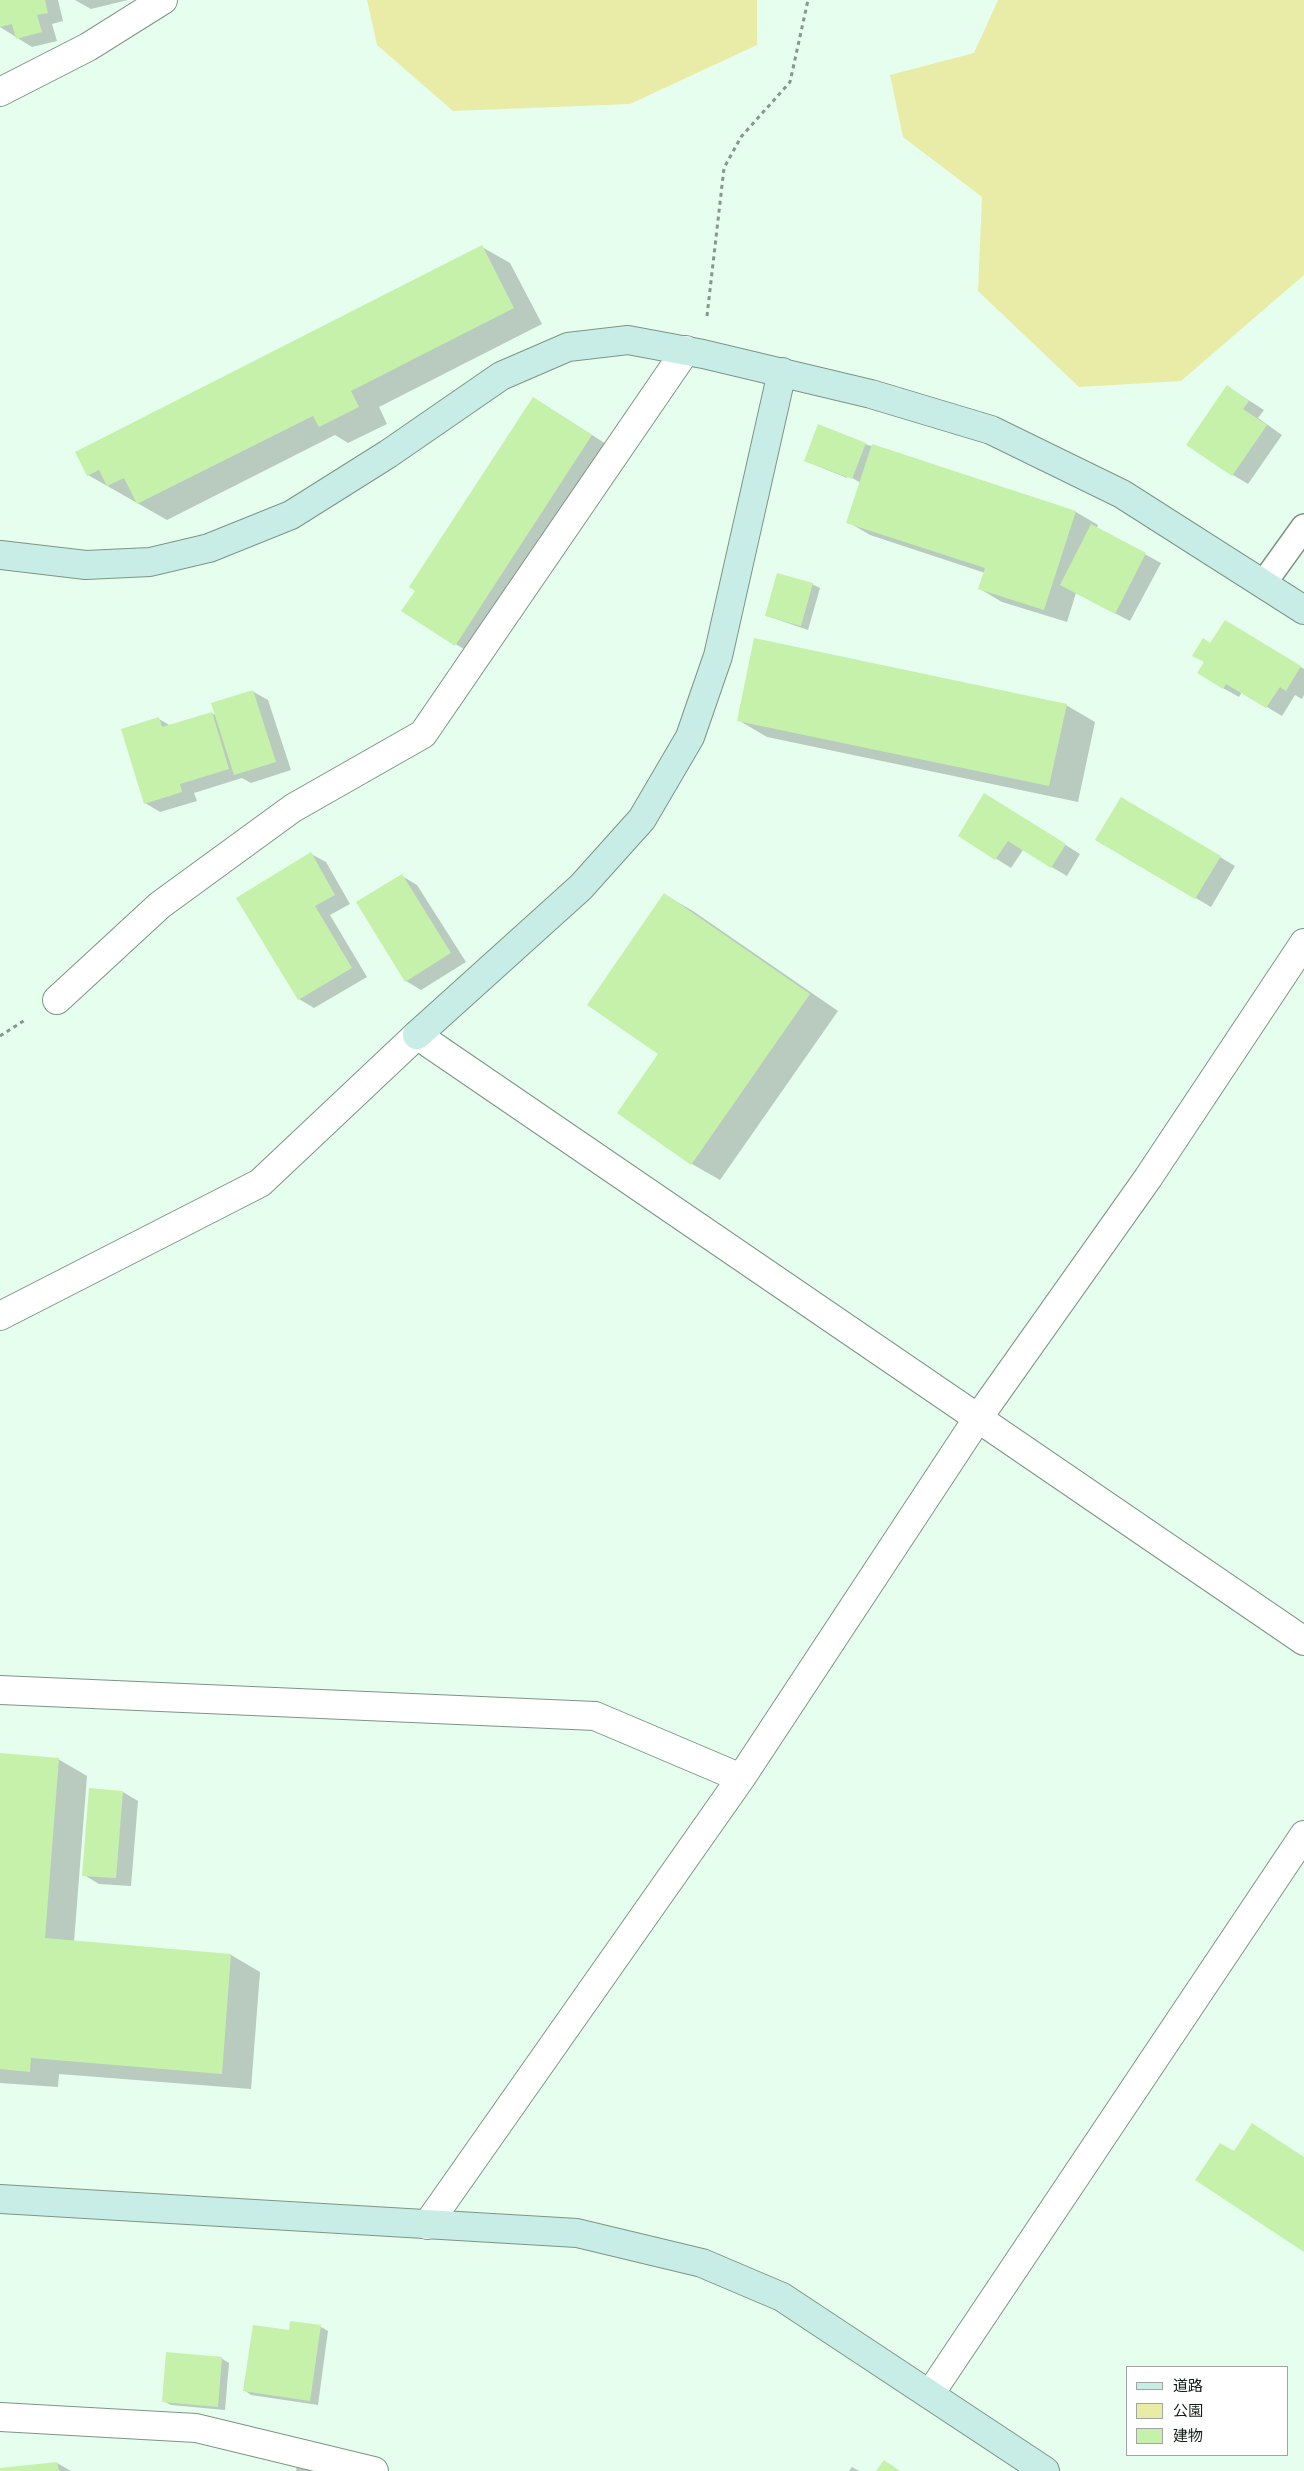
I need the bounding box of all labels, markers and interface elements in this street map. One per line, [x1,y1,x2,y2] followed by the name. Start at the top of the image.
[1126,2366,1289,2456] legend
[1173,2375,1203,2396] text: 道路
[1173,2400,1203,2421] text: 公園
[1173,2425,1203,2446] text: 建物

